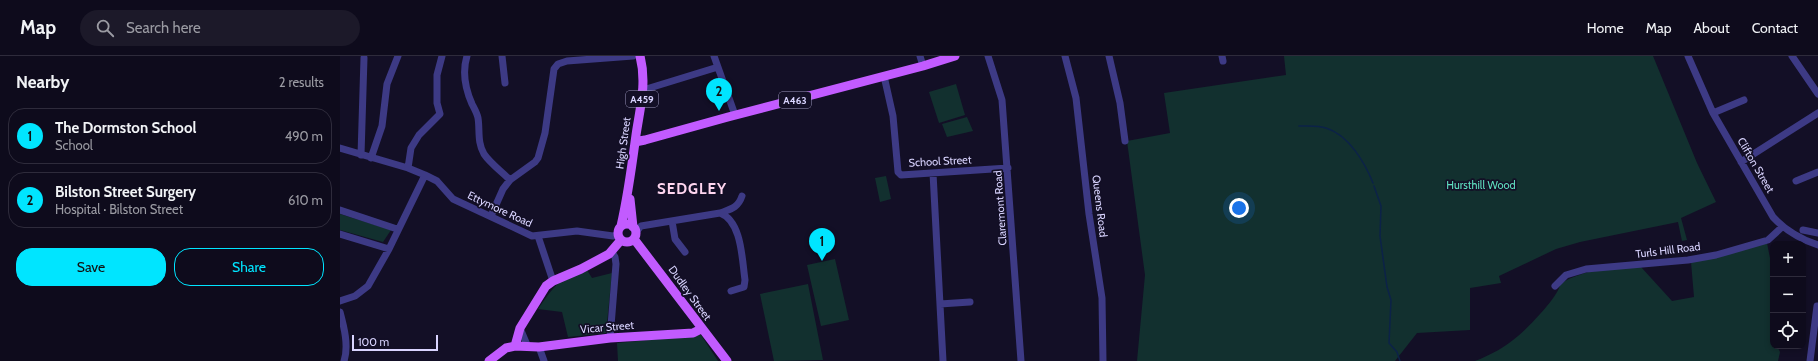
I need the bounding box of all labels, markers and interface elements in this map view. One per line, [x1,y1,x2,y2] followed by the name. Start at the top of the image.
[80,10,360,46] search box
[20,16,56,39] text: Map
[94,17,116,39] icon: search
[126,19,201,37] text: Search here
[1587,19,1624,37] text: Home
[1646,19,1671,37] text: Map
[1693,19,1730,37] text: About
[1752,19,1798,37] text: Contact
[16,72,69,92] text: Nearby
[279,74,324,90] text: 2 results
[706,78,732,111] pin: 2
[626,91,658,107] road number: A459
[779,92,811,108] road number: A463
[612,116,634,170] street label: High Street
[55,119,196,137] text: The Dormston School
[28,128,32,144] text: 1
[285,128,323,144] text: 490 m
[1734,135,1778,196] street label: Clifton Street
[55,137,93,153] text: School
[908,152,972,170] street label: School Street
[990,170,1010,246] street label: Claremont Road
[1089,174,1111,238] street label: Queens Road
[1446,178,1516,192] park label: Hursthill Wood
[657,180,727,198] district label: SEDGLEY
[55,183,196,201] text: Bilston Street Surgery
[465,188,535,230] street label: Ettymore Road
[27,192,33,208] text: 2
[288,192,323,208] text: 610 m
[1229,198,1249,218] your location
[55,201,183,217] text: Hospital · Bilston Street
[809,228,835,261] pin: 1
[1635,239,1701,261] street label: Turls Hill Road
[1770,241,1806,349] map controls
[1770,241,1806,277] button: +
[16,248,166,286] button: Save
[174,248,324,286] button: Share
[665,263,715,323] street label: Dudley Street
[1770,277,1806,313] button: −
[1770,313,1806,349] button: locate
[579,318,635,336] street label: Vicar Street
[352,333,438,352] scale bar
[358,335,389,349] text: 100 m

